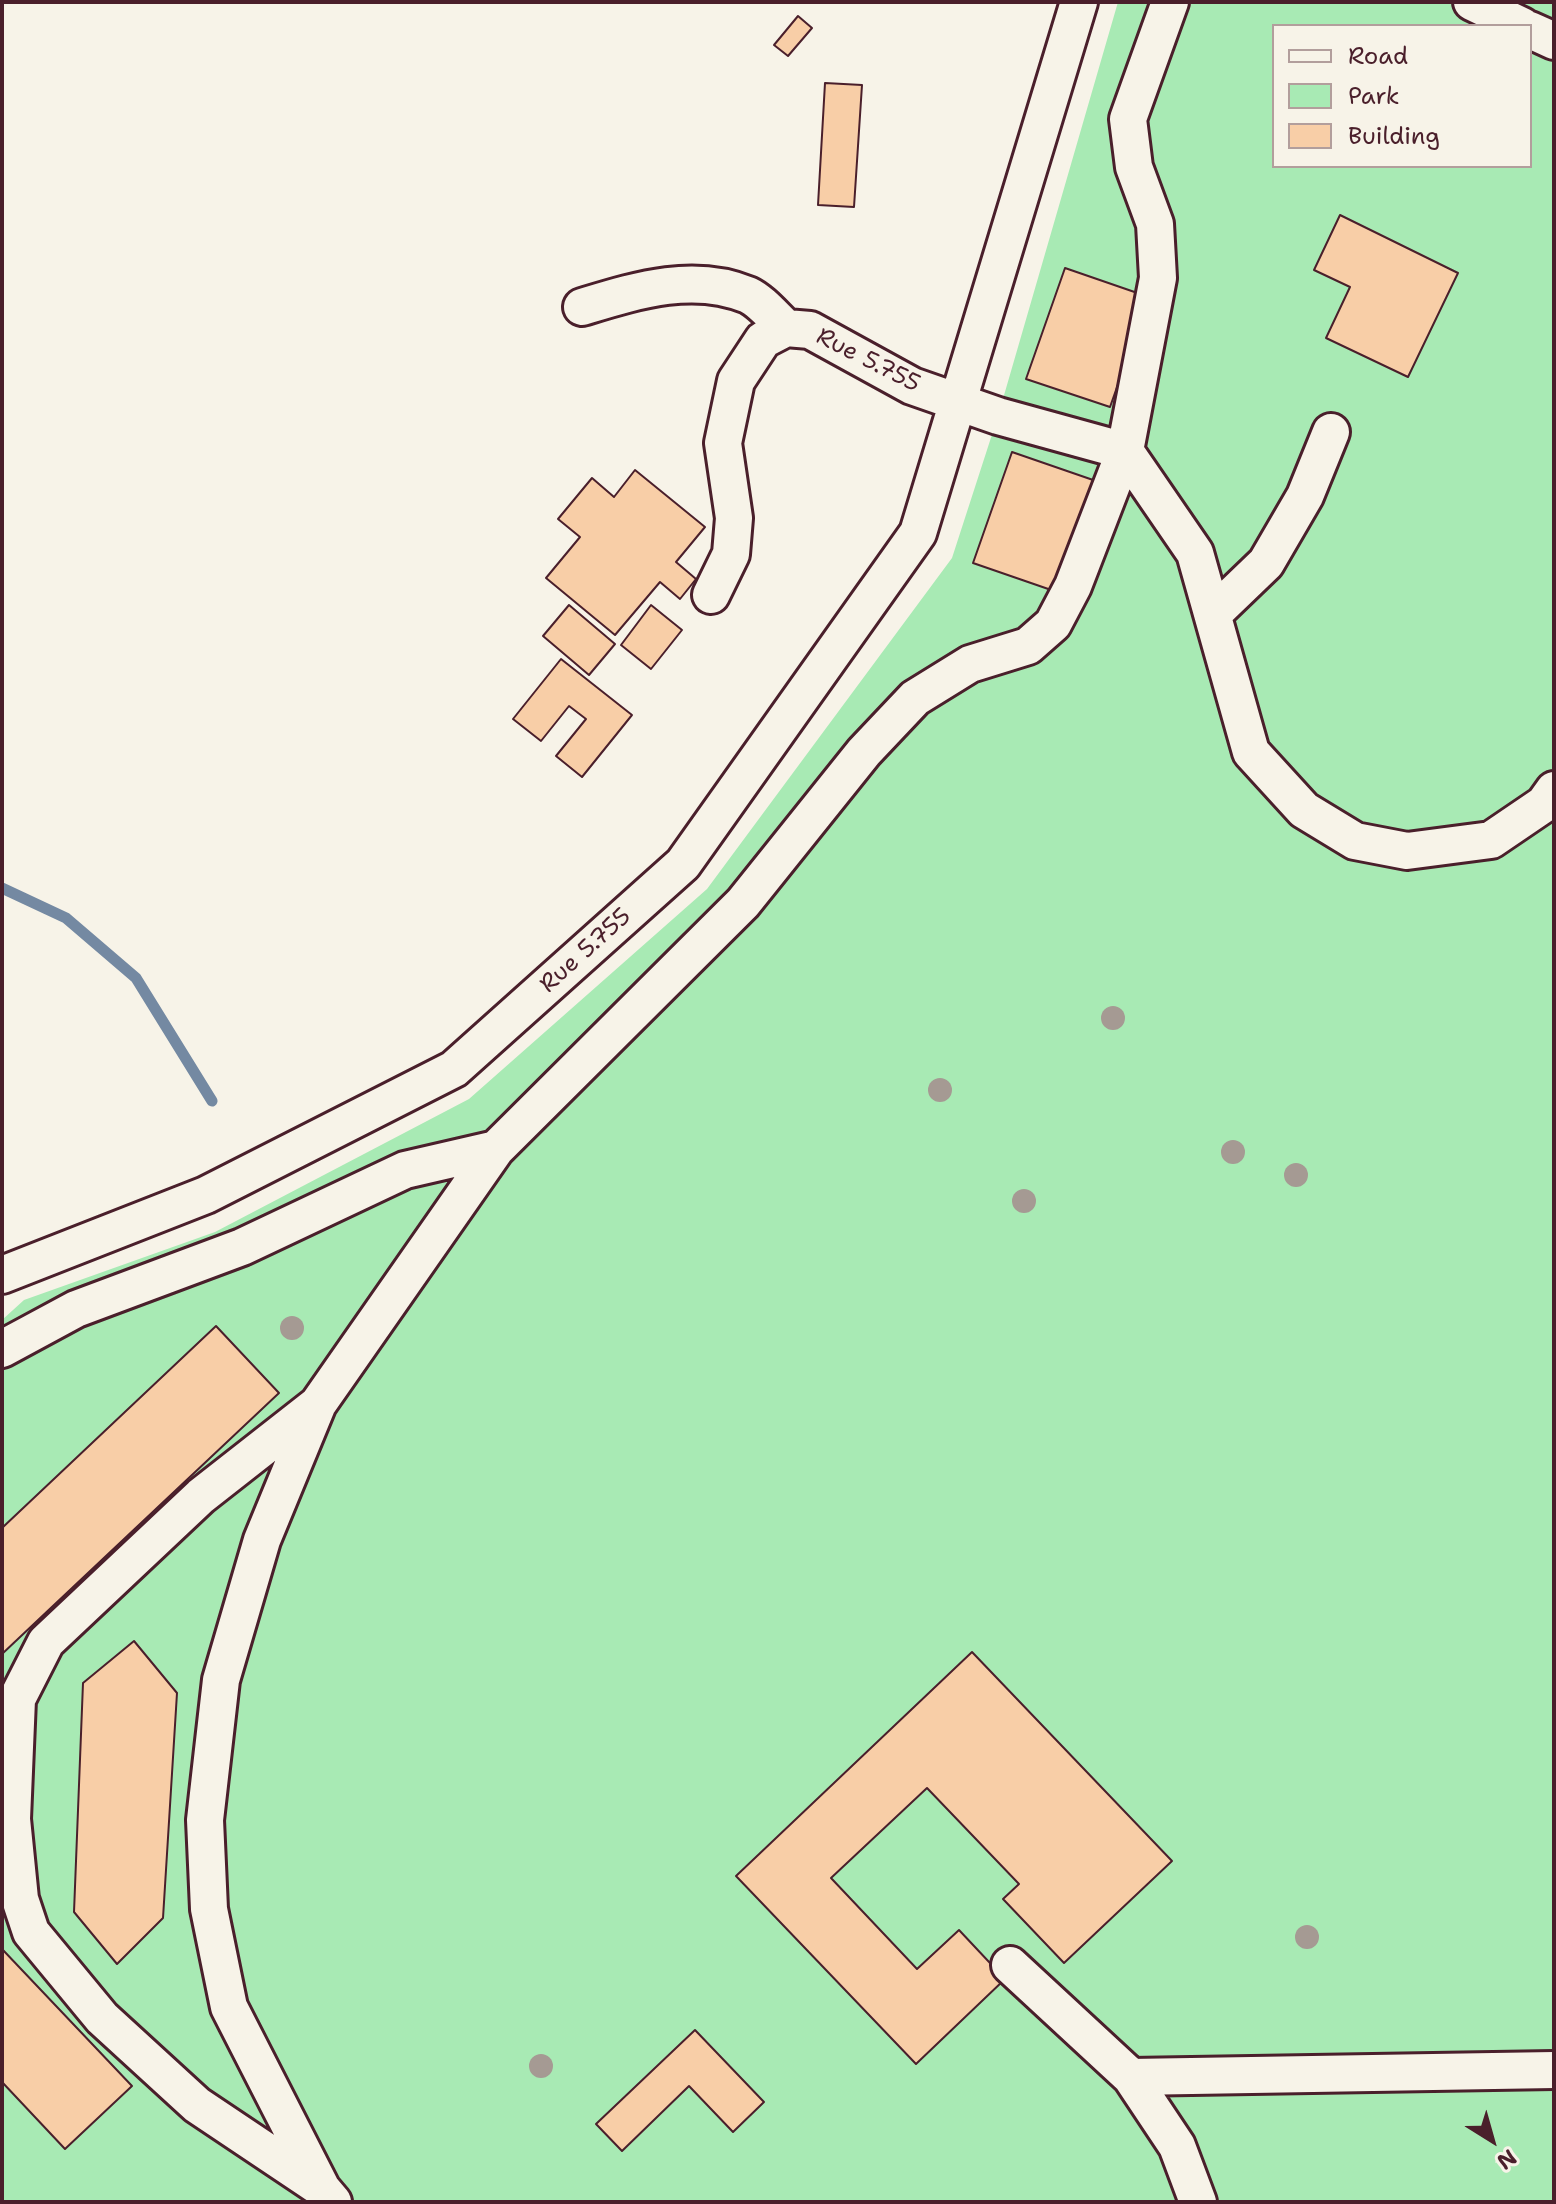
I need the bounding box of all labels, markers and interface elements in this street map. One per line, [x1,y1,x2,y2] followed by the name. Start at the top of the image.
[1272,24,1532,168] legend
[1348,40,1408,72] text: Road
[1348,80,1400,112] text: Park
[1348,120,1440,152] text: Building
[811,323,925,399] street label: Rue 5.755
[534,903,638,999] street label: Rue 5.755
[1452,2100,1532,2180] north arrow
[1491,2143,1522,2176] text: N

